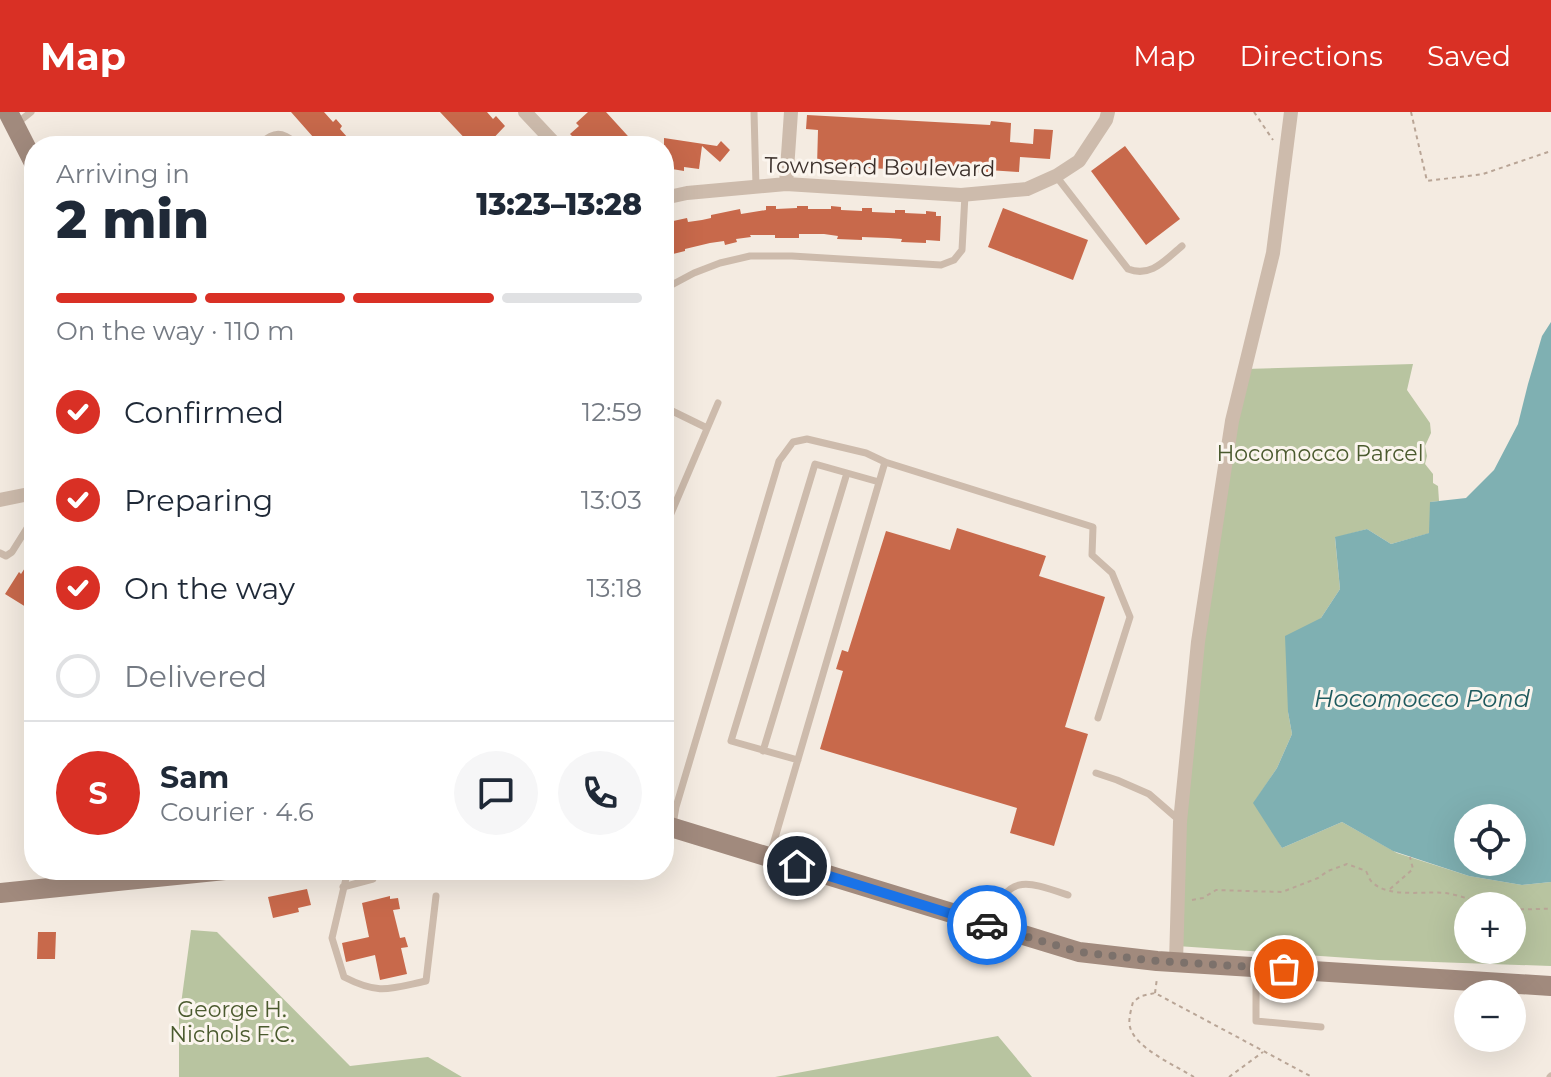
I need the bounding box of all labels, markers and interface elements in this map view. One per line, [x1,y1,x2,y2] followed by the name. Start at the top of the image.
[40,33,126,80] text: Map
[1133,39,1195,73] text: Map
[1239,39,1383,73] text: Directions
[1427,39,1511,73] text: Saved
[764,151,996,183] street label: Townsend Boulevard
[56,158,190,190] text: Arriving in
[476,186,642,223] text: 13:23–13:28
[56,188,209,251] text: 2 min
[56,315,295,347] text: On the way · 110 m
[56,390,100,434] icon: check
[124,394,284,431] text: Confirmed
[582,396,642,428] text: 12:59
[1216,440,1424,467] park label: Hocomocco Parcel
[56,478,100,522] icon: check
[124,482,273,519] text: Preparing
[581,484,642,516] text: 13:03
[56,566,100,610] icon: check
[124,570,295,607] text: On the way
[586,572,642,604] text: 13:18
[124,658,267,695] text: Delivered
[1314,684,1531,713] water label: Hocomocco Pond
[454,751,538,835] button: chat
[558,751,642,835] button: phone
[160,759,229,796] text: Sam
[88,775,108,812] text: S
[160,796,314,828] text: Courier · 4.6
[1454,804,1526,1052] map controls
[1454,804,1526,876] button: locate
[763,832,831,900] pin
[775,844,819,888] icon: home
[947,885,1027,965] courier
[1454,892,1526,964] button: +
[965,903,1009,947] icon: car
[1250,935,1318,1003] pin
[1262,947,1306,991] icon: bag
[1454,980,1526,1052] button: −
[169,996,295,1048] park label: George H. Nichols F.C.

